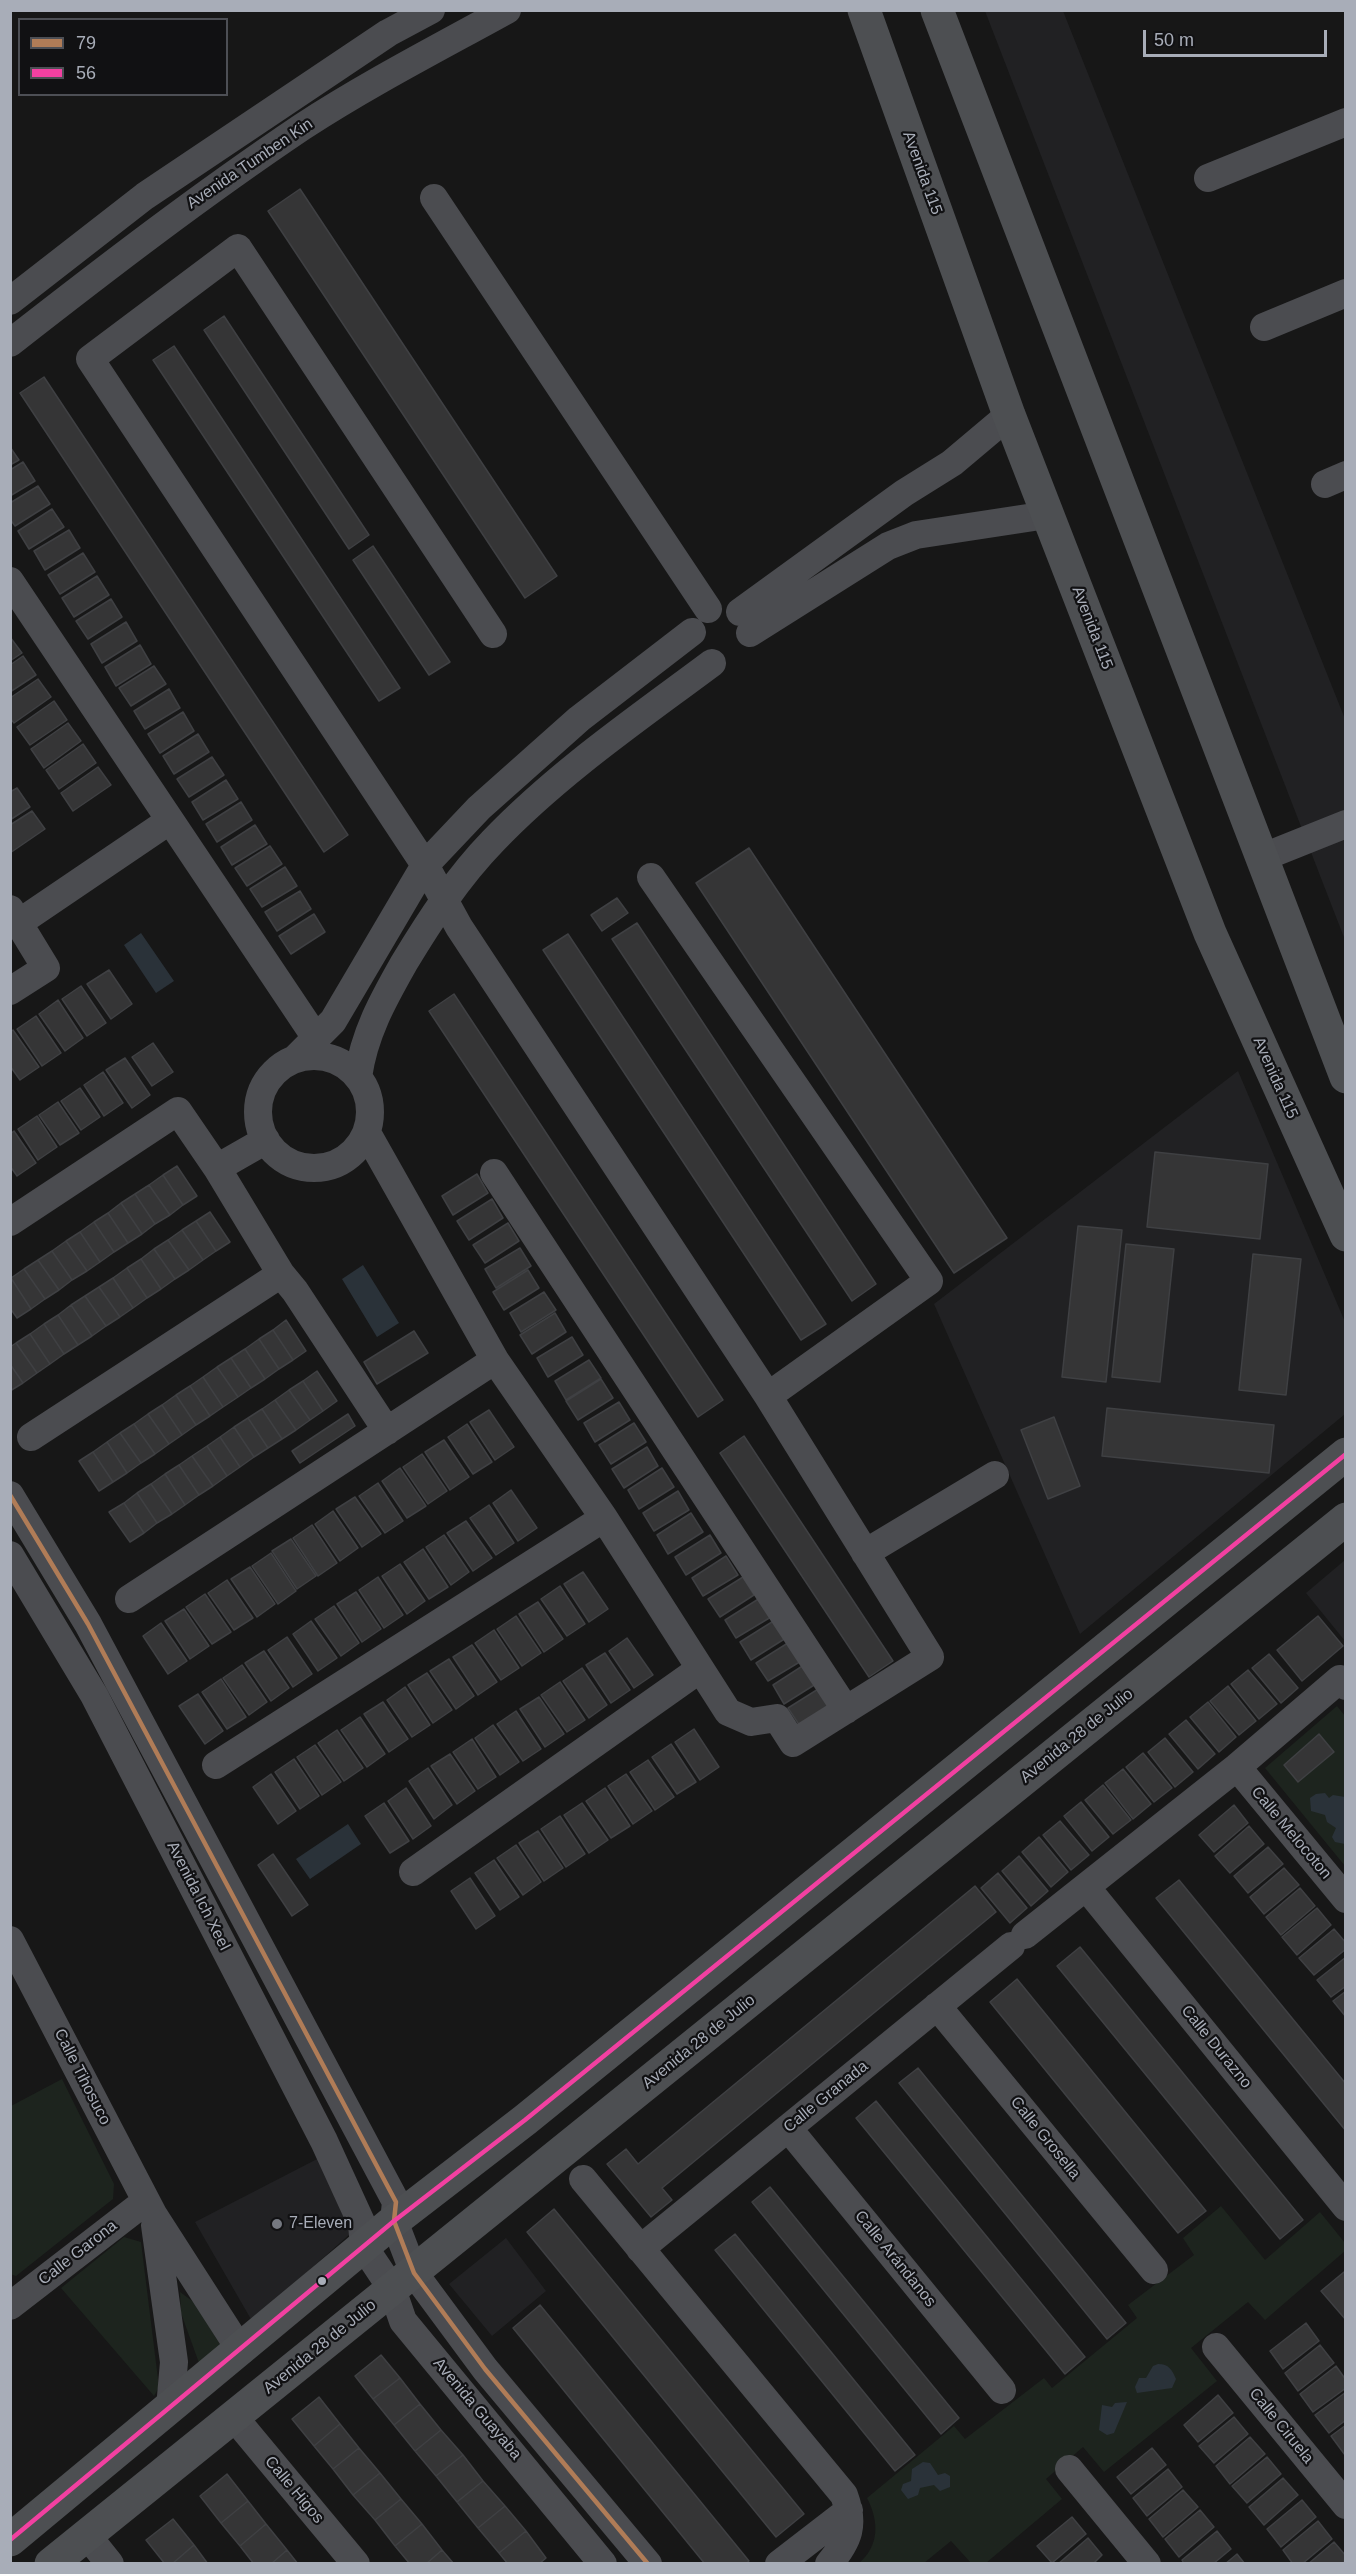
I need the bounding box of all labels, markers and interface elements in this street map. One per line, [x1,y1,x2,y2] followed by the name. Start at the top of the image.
[18,18,228,96] legend
[1146,18,1330,56] scale bar
[1154,30,1194,50] text: 50 m
[76,33,96,53] text: 79
[76,63,96,83] text: 56
[183,115,317,213] street label: Avenida Tumben Kin
[898,129,946,217] street label: Avenida 115
[1067,584,1117,672] street label: Avenida 115
[1248,1034,1302,1122] street label: Avenida 115
[1017,1685,1137,1787] street label: Avenida 28 de Julio
[1247,1783,1335,1883] street label: Calle Melocoton
[162,1838,234,1954] street label: Avenida Ich Xeel
[639,1991,759,2093] street label: Avenida 28 de Julio
[1177,2002,1255,2092] street label: Calle Durazno
[50,2026,114,2128] street label: Calle Tihosuco
[780,2057,872,2137] street label: Calle Granada
[1006,2093,1084,2183] street label: Calle Grosella
[850,2207,940,2311] street label: Calle Arándanos
[289,2214,352,2234] place label: 7-Eleven
[35,2216,121,2290] street label: Calle Garona
[270,2217,284,2231] marker: 7-Eleven
[316,2275,328,2287] unlabelled marker
[260,2296,380,2398] street label: Avenida 28 de Julio
[429,2354,525,2464] street label: Avenida Guayaba
[1245,2384,1317,2468] street label: Calle Ciruela
[260,2452,328,2528] street label: Calle Higos

